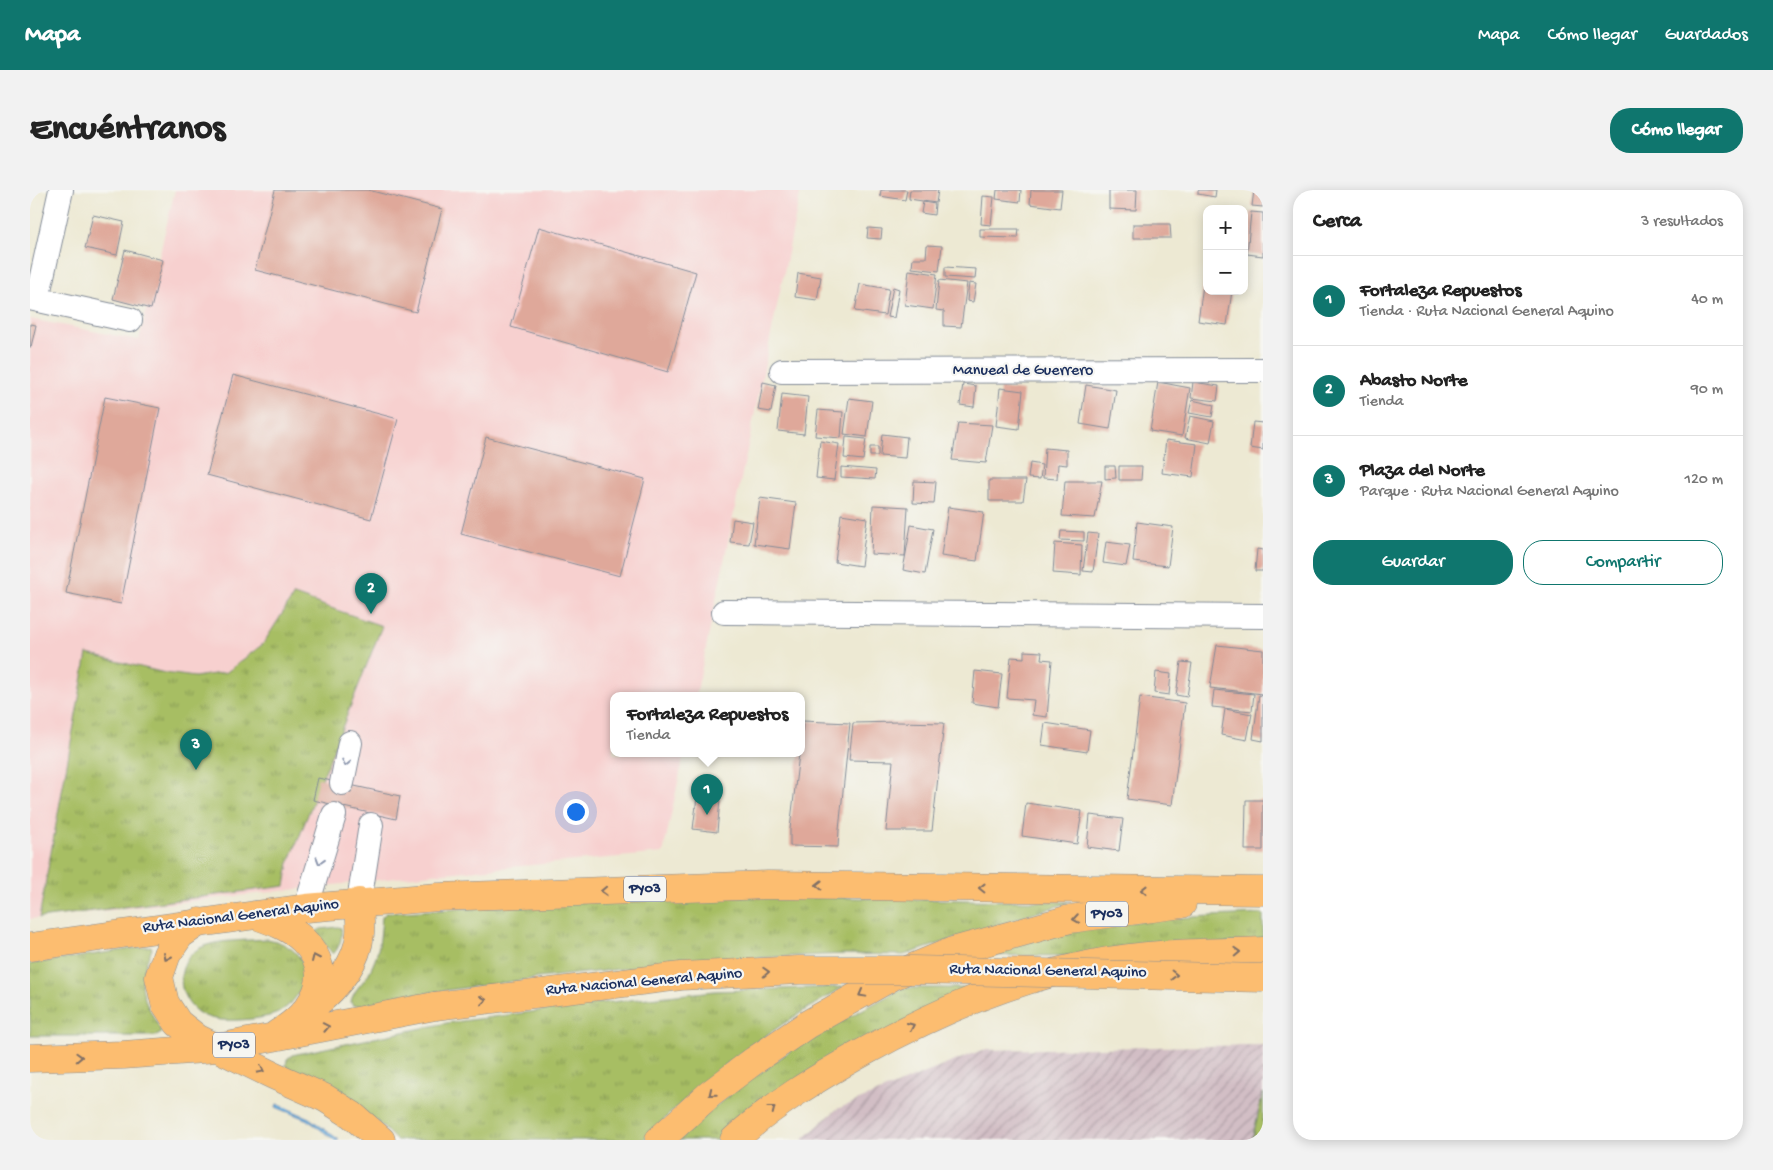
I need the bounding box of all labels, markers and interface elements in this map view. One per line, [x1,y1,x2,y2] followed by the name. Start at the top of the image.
[25,21,80,50] text: Mapa
[1478,25,1519,46] text: Mapa
[1547,25,1637,46] text: Cómo llegar
[1665,25,1748,46] text: Guardados
[1610,108,1743,153] button: Cómo llegar
[30,110,225,151] text: Encuéntranos
[1203,205,1248,295] map controls
[1203,205,1248,250] button: +
[1313,210,1361,235] text: Cerca
[1641,213,1723,232] text: 3 resultados
[1203,250,1248,295] button: −
[1360,280,1521,303] text: Fortaleza Repuestos
[1326,291,1332,310] text: 1
[1691,291,1723,310] text: 40 m
[1360,303,1614,322] text: Tienda · Ruta Nacional General Aquino
[953,362,1093,381] street label: Manueal de Guerrero
[1360,370,1467,393] text: Abasto Norte
[1325,381,1333,400] text: 2
[1691,381,1723,400] text: 90 m
[1360,393,1404,412] text: Tienda
[1360,460,1485,483] text: Plaza del Norte
[1325,471,1333,490] text: 3
[1684,471,1723,490] text: 120 m
[1360,483,1619,502] text: Parque · Ruta Nacional General Aquino
[1313,540,1513,585] button: Guardar
[1523,540,1723,585] button: Compartir
[355,573,387,614] pin: 2
[610,692,805,757] popup
[627,704,788,727] text: Fortaleza Repuestos
[627,727,671,746] text: Tienda
[180,729,212,770] pin: 3
[341,759,352,768] one-way arrow
[691,774,723,815] pin: 1
[563,799,589,825] your location
[316,857,326,865] one-way arrow
[624,876,666,902] road number: PY03
[815,880,823,890] one-way arrow
[978,882,986,893] one-way arrow
[600,885,608,896] one-way arrow
[1140,885,1148,895] one-way arrow
[142,896,340,938] street label: Ruta Nacional General Aquino
[1086,902,1128,926] road number: PY03
[1072,913,1080,923] one-way arrow
[1234,947,1241,957] one-way arrow
[163,952,174,961] one-way arrow
[311,954,322,963] one-way arrow
[949,961,1147,983] street label: Ruta Nacional General Aquino
[545,965,743,1001] street label: Ruta Nacional General Aquino
[763,966,771,977] one-way arrow
[1170,970,1178,980] one-way arrow
[858,987,867,997] one-way arrow
[479,995,487,1006] one-way arrow
[322,1022,331,1032] one-way arrow
[906,1022,915,1032] one-way arrow
[213,1032,255,1058] road number: PY03
[75,1052,83,1062] one-way arrow
[256,1063,265,1074] one-way arrow
[709,1087,718,1095] one-way arrow
[766,1107,775,1115] one-way arrow

